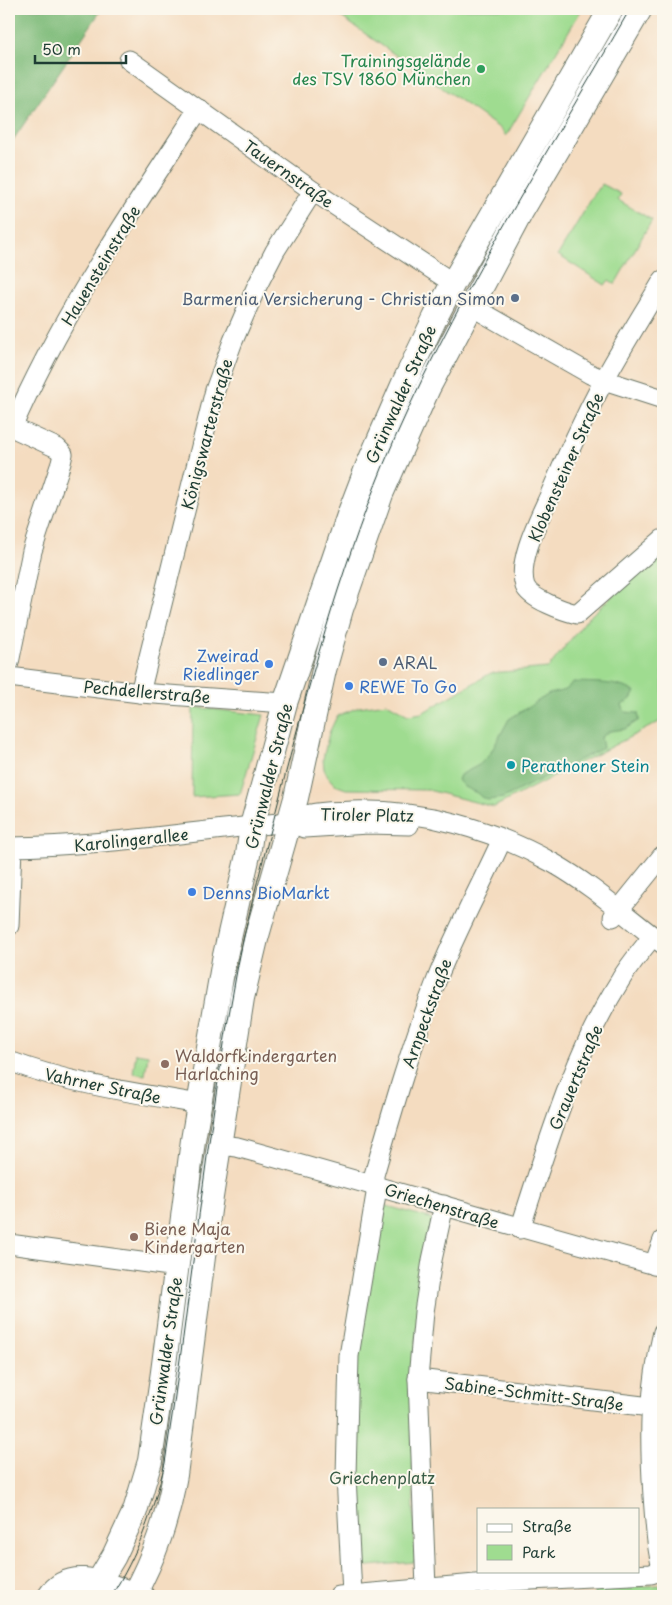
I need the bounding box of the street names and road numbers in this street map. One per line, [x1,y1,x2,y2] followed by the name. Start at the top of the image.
[239,133,339,213] street label: Tauernstraße
[55,200,145,330] street label: Hauensteinstraße
[359,321,441,467] street label: Grünwalder Straße
[174,356,238,512] street label: Königswarterstraße
[521,389,609,545] street label: Klobensteiner Straße
[83,674,211,708] street label: Pechdellerstraße
[238,701,298,851] street label: Grünwalder Straße
[320,801,414,827] street label: Tiroler Platz
[73,821,189,857] street label: Karolingerallee
[395,955,457,1071] street label: Arnpeckstraße
[542,1021,608,1133] street label: Grauertstraße
[43,1061,163,1109] street label: Vahrner Straße
[382,1176,502,1234] street label: Griechenstraße
[143,1275,187,1427] street label: Grünwalder Straße
[443,1370,625,1416] street label: Sabine-Schmitt-Straße

